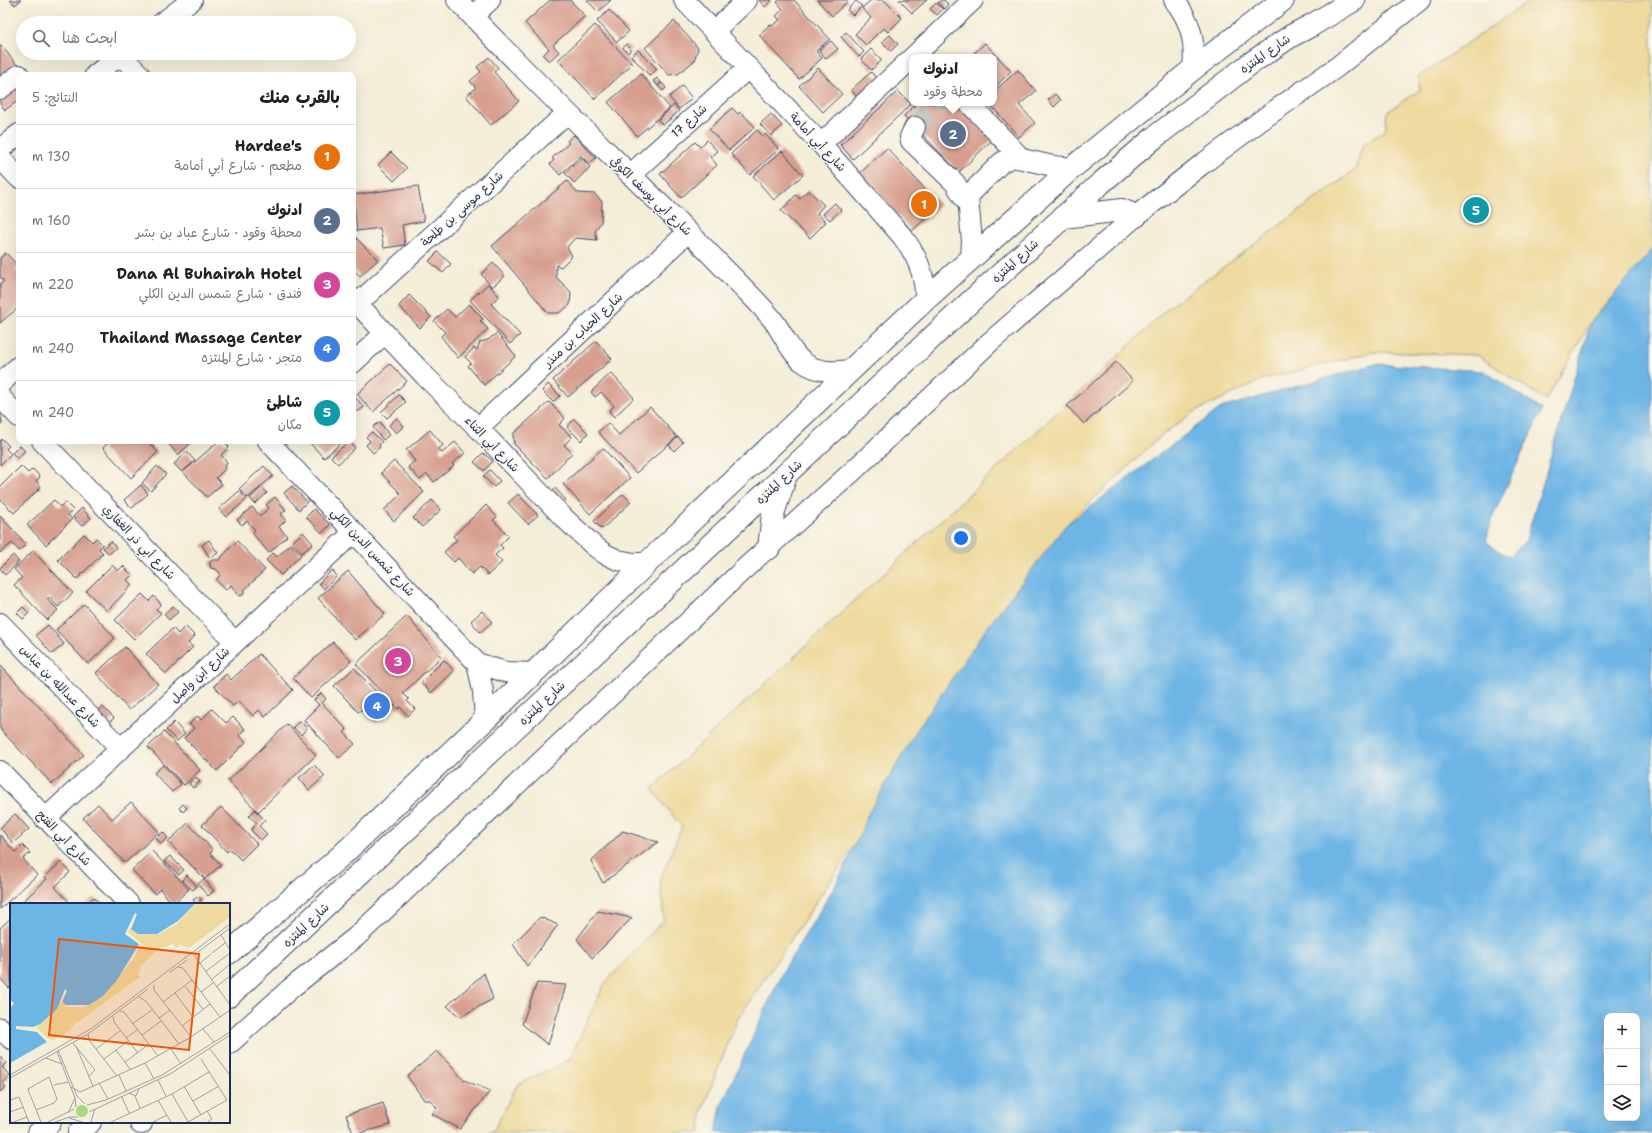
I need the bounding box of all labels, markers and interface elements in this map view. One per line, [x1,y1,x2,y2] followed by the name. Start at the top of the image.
[16,16,356,60] search box
[30,27,52,49] icon: search
[62,28,117,48] text: ابحث هنا
[1237,31,1294,78] street label: شارع المنتزه
[909,54,997,106] popup
[923,59,958,79] text: ادنوك
[923,83,983,100] text: محطة وقود
[260,86,340,108] text: بالقرب منك
[32,89,78,106] text: النتائج: 5
[668,101,711,142] street label: شارع 17
[784,109,850,177] street label: شارع أبي أمامة
[940,119,966,149] pin: 2
[235,136,302,156] text: Hardee's
[32,148,70,165] text: 130 m
[324,148,330,165] text: 1
[605,153,695,241] street label: شارع أبي يوسف الكوفي
[175,157,302,174] text: مطعم · شارع أبي أمامة
[417,168,507,251] street label: شارع موسى بن طلحة
[911,189,937,219] pin: 1
[1463,195,1489,225] pin: 5
[267,200,302,220] text: ادنوك
[32,212,71,229] text: 160 m
[322,212,332,229] text: 2
[135,224,302,241] text: محطة وقود · شارع عباد بن بشر
[988,236,1043,287] street label: شارع المنتزه
[117,264,302,284] text: Dana Al Buhairah Hotel
[32,276,74,293] text: 220 m
[322,276,332,293] text: 3
[139,285,302,302] text: فندق · شارع شمس الدين الكلي
[539,289,627,372] street label: شارع الحباب بن منذر
[100,328,302,348] text: Thailand Massage Center
[32,340,74,357] text: 240 m
[322,340,332,357] text: 4
[201,349,302,366] text: متجر · شارع المنتزه
[267,392,302,412] text: شاطئ
[32,404,74,421] text: 240 m
[323,404,331,421] text: 5
[459,413,523,478] street label: شارع أبي الثناء
[278,416,302,433] text: مكان
[752,456,806,508] street label: شارع المنتزه
[97,501,179,585] street label: شارع أبي ذر الغفاري
[325,504,418,602] street label: شارع شمس الدين الكلي
[951,528,971,548] your location
[16,641,104,732] street label: شارع عبدالله بن عباس
[167,643,234,707] street label: شارع ابن واصل
[385,646,411,676] pin: 3
[515,677,569,729] street label: شارع المنتزه
[364,691,390,721] pin: 4
[31,807,95,871] street label: شارع أبي الفتح
[279,899,333,951] street label: شارع المنتزه
[10,903,230,1123] inset map
[1604,1013,1640,1121] map controls
[1604,1013,1640,1049] button: +
[1604,1049,1640,1085] button: −
[1604,1085,1640,1121] button: layers

